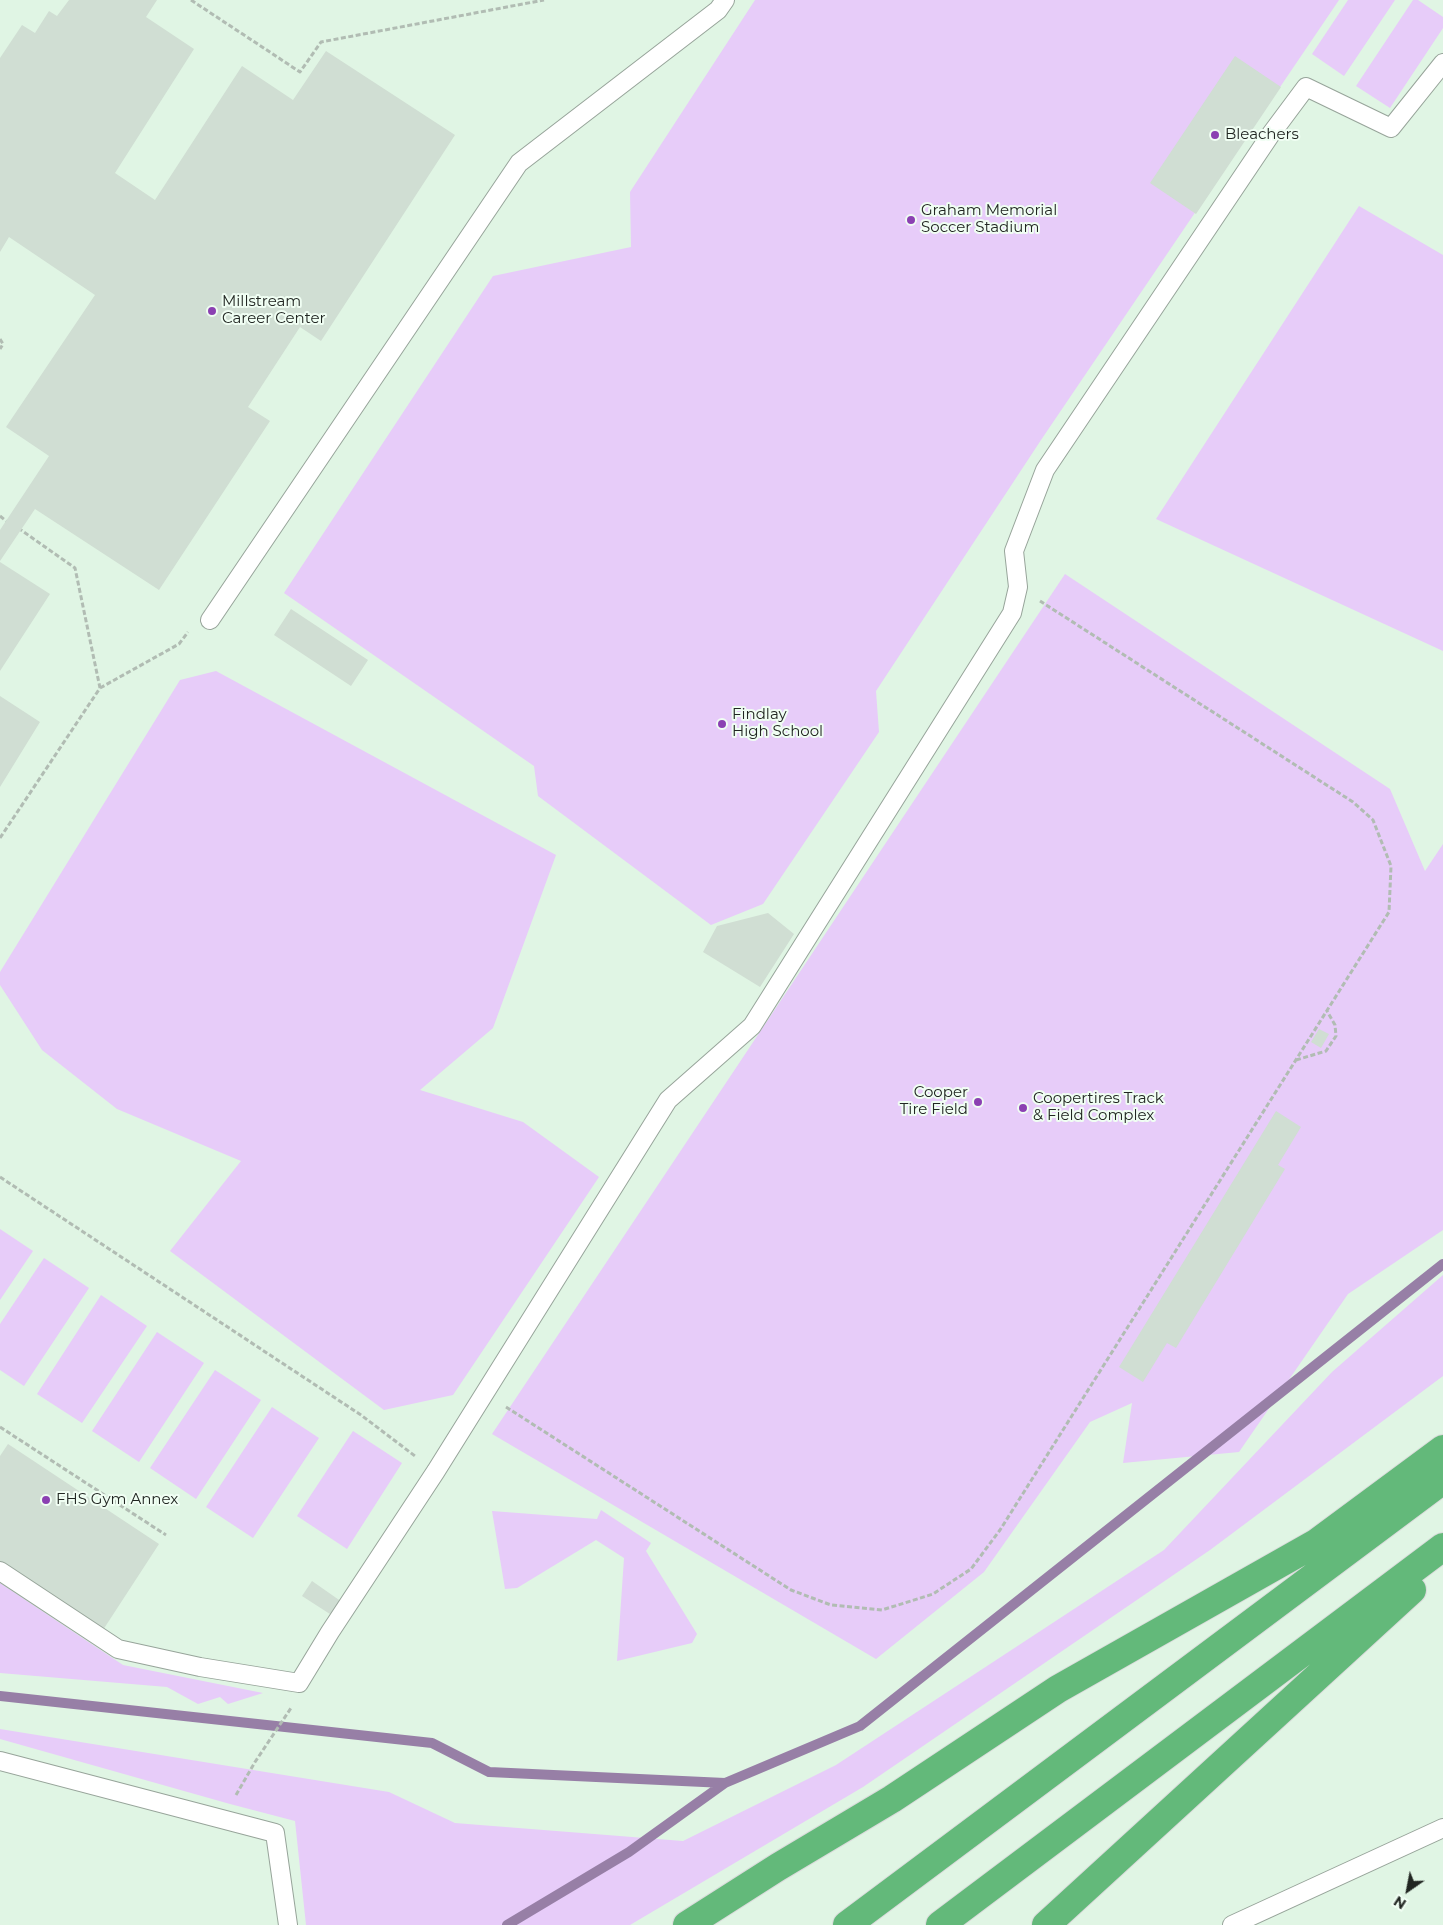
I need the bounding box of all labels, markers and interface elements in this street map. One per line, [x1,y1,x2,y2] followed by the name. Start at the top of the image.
[1225,126,1299,144] place label: Bleachers
[1209,129,1221,141] marker: Bleachers
[921,202,1057,237] place label: Graham Memorial Soccer Stadium
[905,214,917,226] marker: Graham Memorial Soccer Stadium
[222,293,326,328] place label: Millstream Career Center
[206,305,218,317] marker: Millstream Career Center
[732,706,823,741] place label: Findlay High School
[716,718,728,730] marker: Findlay High School
[900,1084,968,1119] place label: Cooper Tire Field
[1033,1090,1164,1125] place label: Coopertires Track & Field Complex
[972,1096,984,1108] marker: Cooper Tire Field
[1017,1102,1029,1114] marker: Coopertires Track & Field Complex
[56,1491,178,1509] place label: FHS Gym Annex
[40,1494,52,1506] marker: FHS Gym Annex
[1383,1865,1433,1915] north arrow
[1390,1892,1409,1913] text: N

